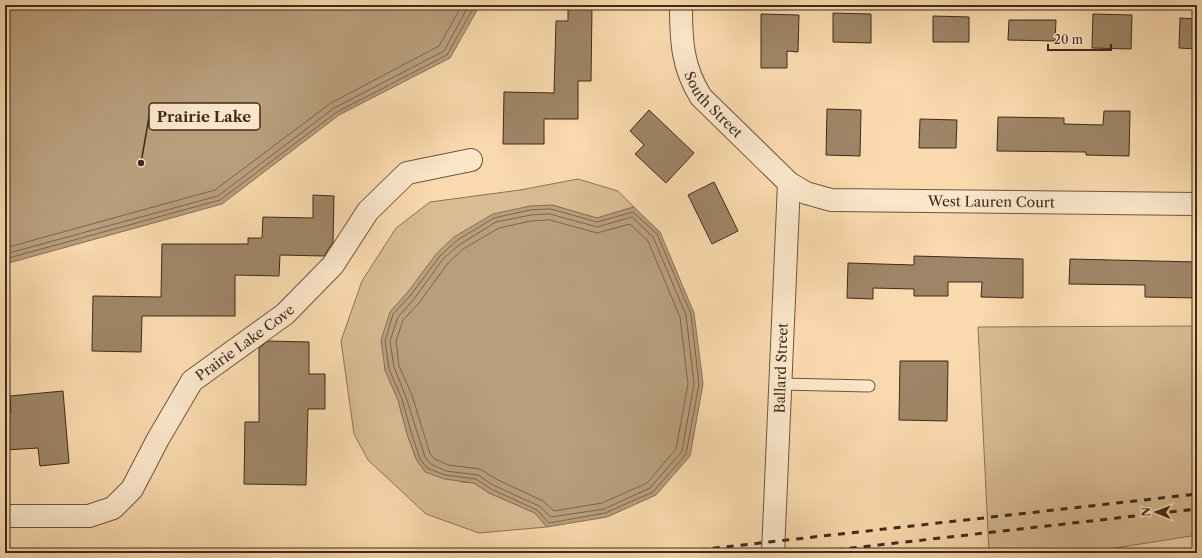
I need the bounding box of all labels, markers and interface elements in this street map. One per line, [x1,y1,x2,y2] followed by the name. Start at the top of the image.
[1048,26,1111,52] scale bar
[1054,32,1083,47] text: 20 m
[680,69,746,142] street label: South Street
[149,103,260,130] callout: Prairie Lake
[157,107,251,126] text: Prairie Lake
[927,192,1055,211] street label: West Lauren Court
[192,301,298,385] street label: Prairie Lake Cove
[770,322,792,414] street label: Ballard Street
[1136,492,1176,532] north arrow
[1139,506,1153,517] text: N

